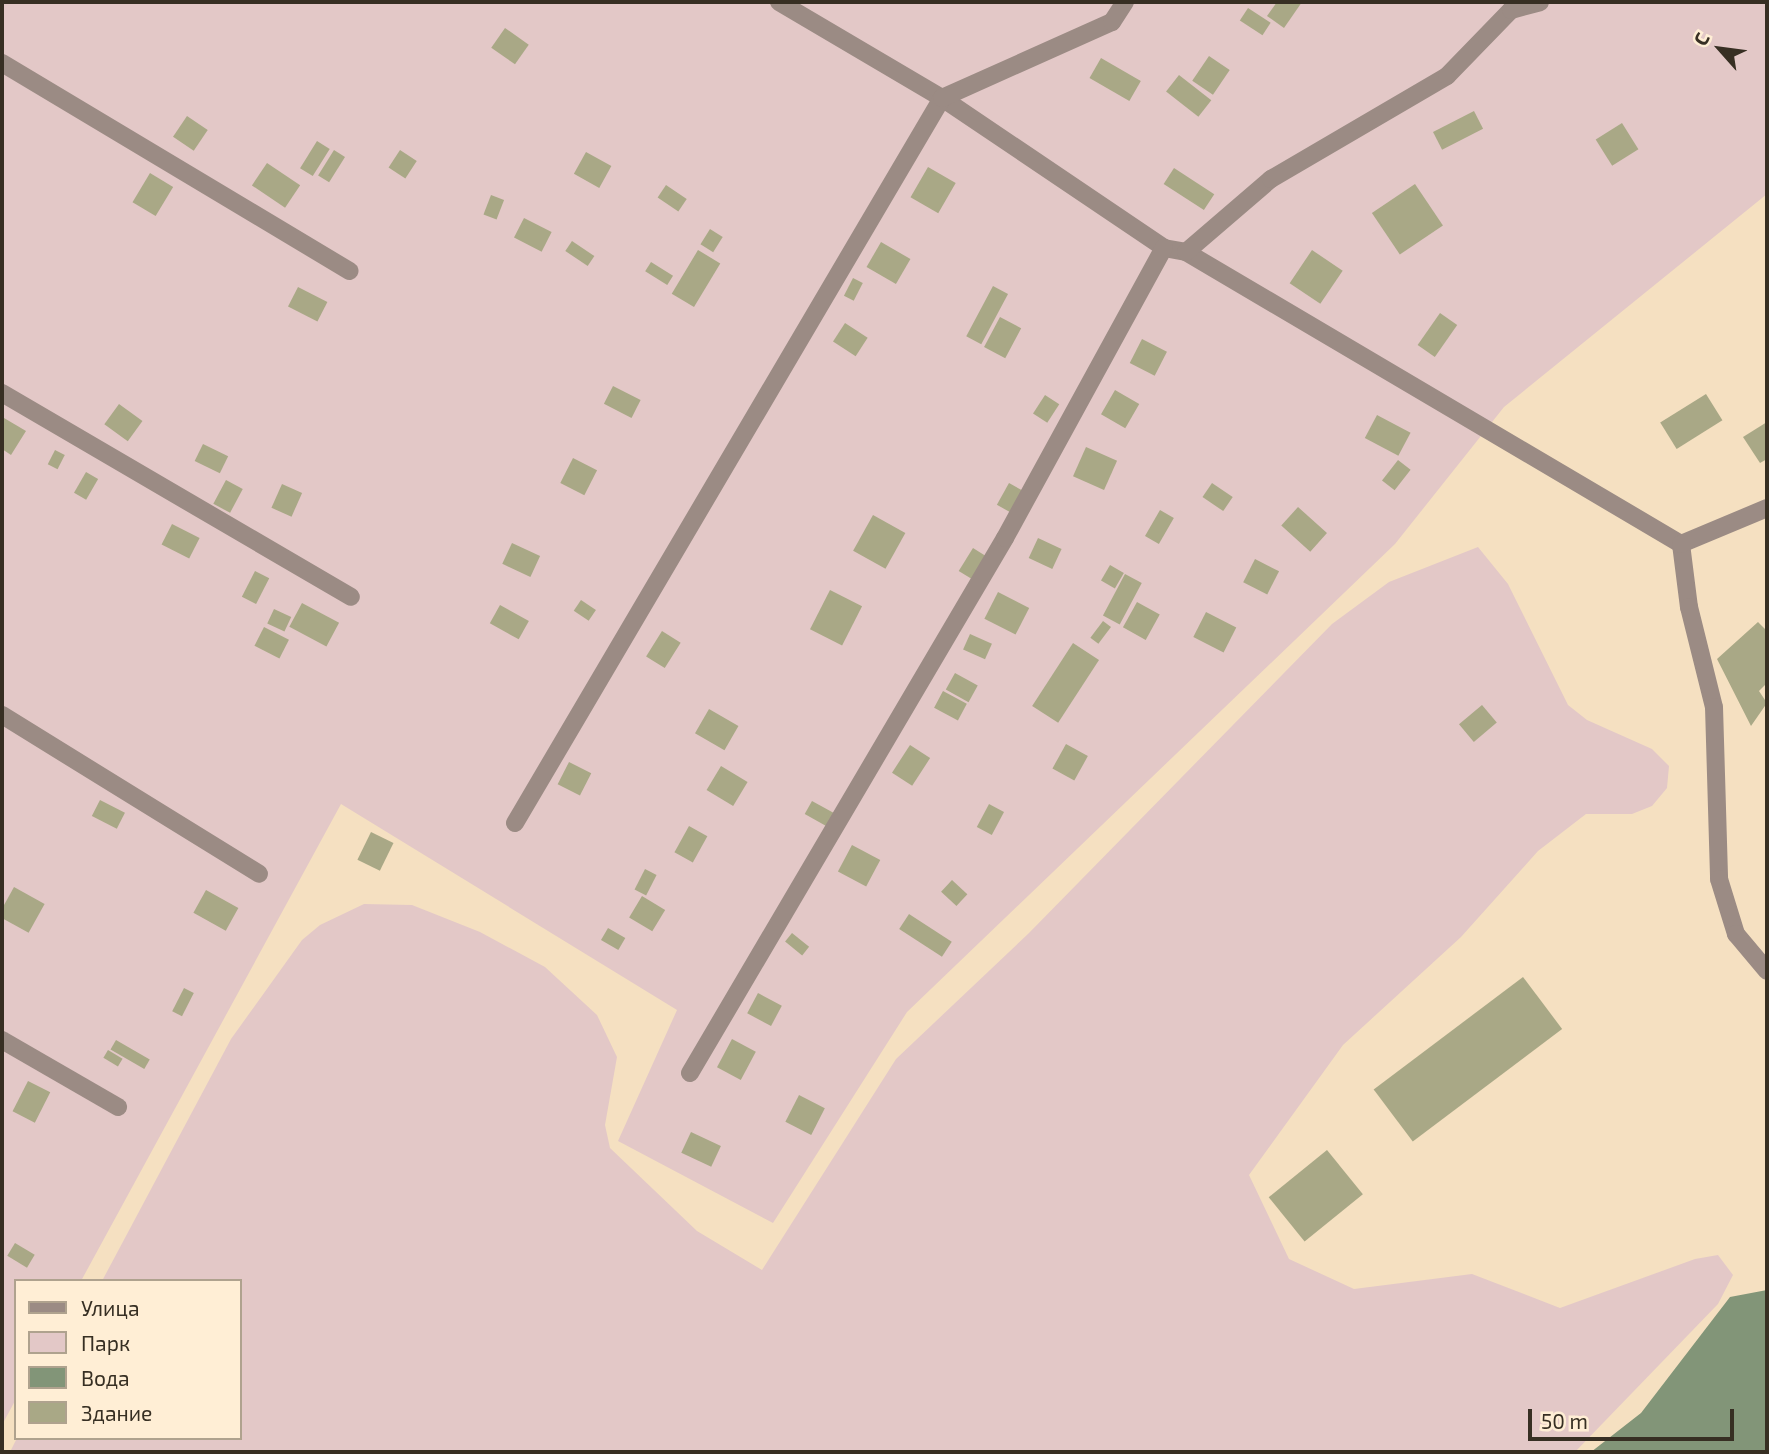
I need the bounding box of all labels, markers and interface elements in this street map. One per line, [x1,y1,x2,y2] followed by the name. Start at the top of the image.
[1685,14,1755,84] north arrow
[1688,29,1714,49] text: С
[14,1279,242,1440] legend
[81,1295,140,1320] text: Улица
[81,1330,130,1355] text: Парк
[81,1365,130,1390] text: Вода
[1531,1394,1738,1438] scale bar
[81,1400,152,1425] text: Здание
[1541,1408,1588,1433] text: 50 m

